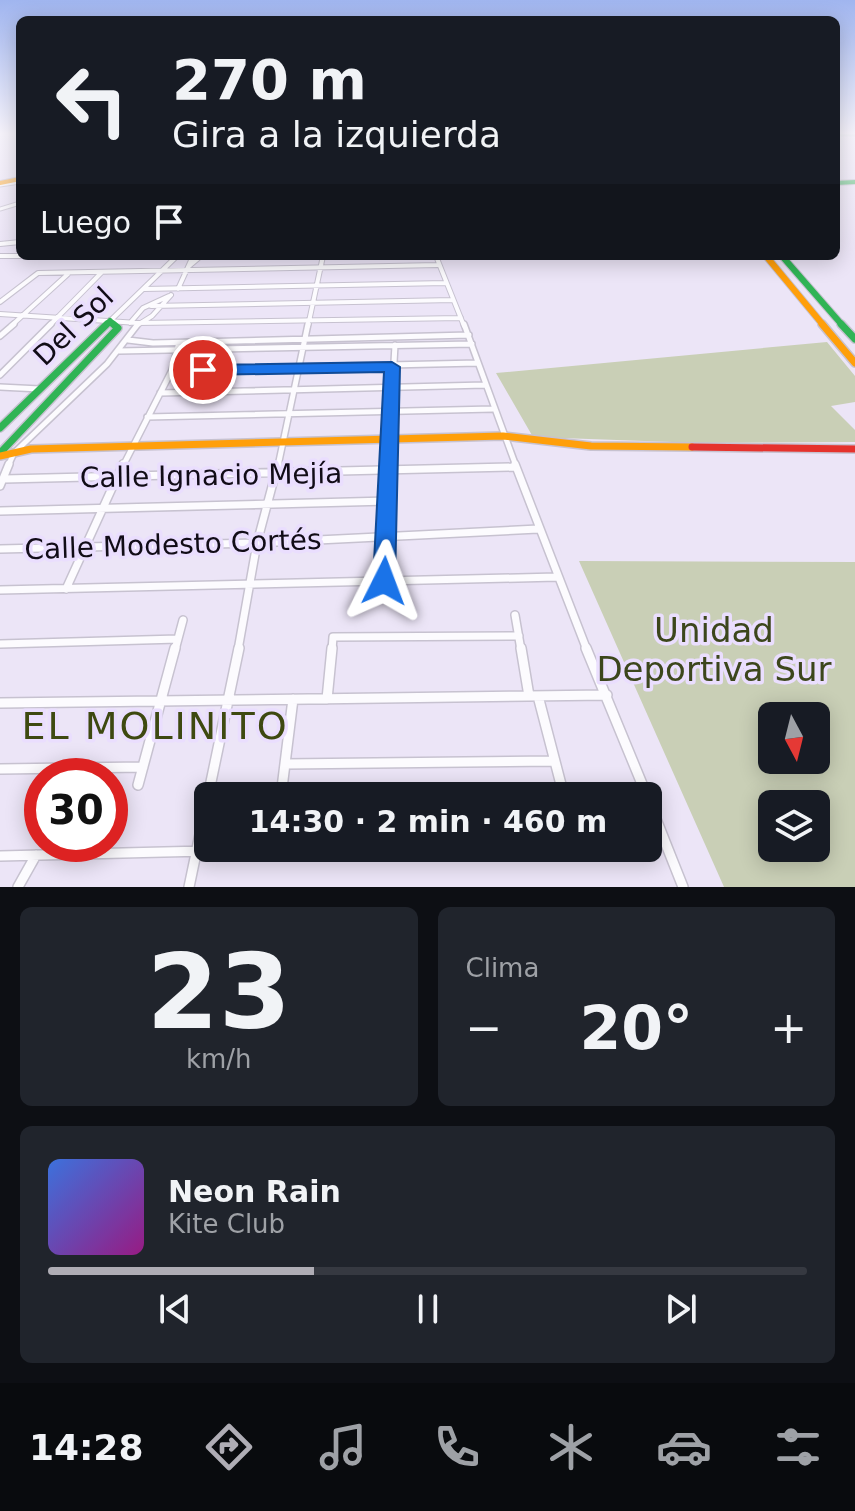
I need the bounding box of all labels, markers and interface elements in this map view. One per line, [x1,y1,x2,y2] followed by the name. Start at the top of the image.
[172,47,367,112] text: 270 m
[40,48,144,152] icon: left
[172,114,501,155] text: Gira a la izquierda
[147,200,191,244] icon: arrive
[40,205,131,240] text: Luego
[27,280,120,372] street label: Del Sol
[169,336,237,404] pin
[181,348,225,392] icon: arrive
[79,457,343,494] street label: Calle Ignacio Mejía
[24,523,322,566] street label: Calle Modesto Cortés
[342,539,426,623] position arrow
[596,610,832,689] park label: Unidad Deportiva Sur
[758,702,830,774] north arrow
[758,702,830,862] map controls
[21,704,289,748] district label: EL MOLINITO
[24,758,128,862] speed limit sign: 30
[758,790,830,862] button: layers
[249,804,607,839] text: 14:30 · 2 min · 460 m
[146,931,291,1053] text: 23
[466,953,539,983] text: Clima
[580,993,693,1063] text: 20°
[466,1002,502,1053] text: −
[770,1002,807,1053] text: +
[186,1044,252,1074] text: km/h
[168,1174,341,1209] text: Neon Rain
[168,1209,285,1239] text: Kite Club
[153,1287,197,1331] icon: previous
[406,1287,450,1331] icon: pause
[659,1287,703,1331] icon: next
[201,1419,257,1475] icon: directions
[315,1419,371,1475] icon: music
[429,1419,485,1475] icon: phone
[543,1419,599,1475] icon: climate
[656,1419,712,1475] icon: car
[770,1419,826,1475] icon: filters
[29,1427,143,1468] text: 14:28

